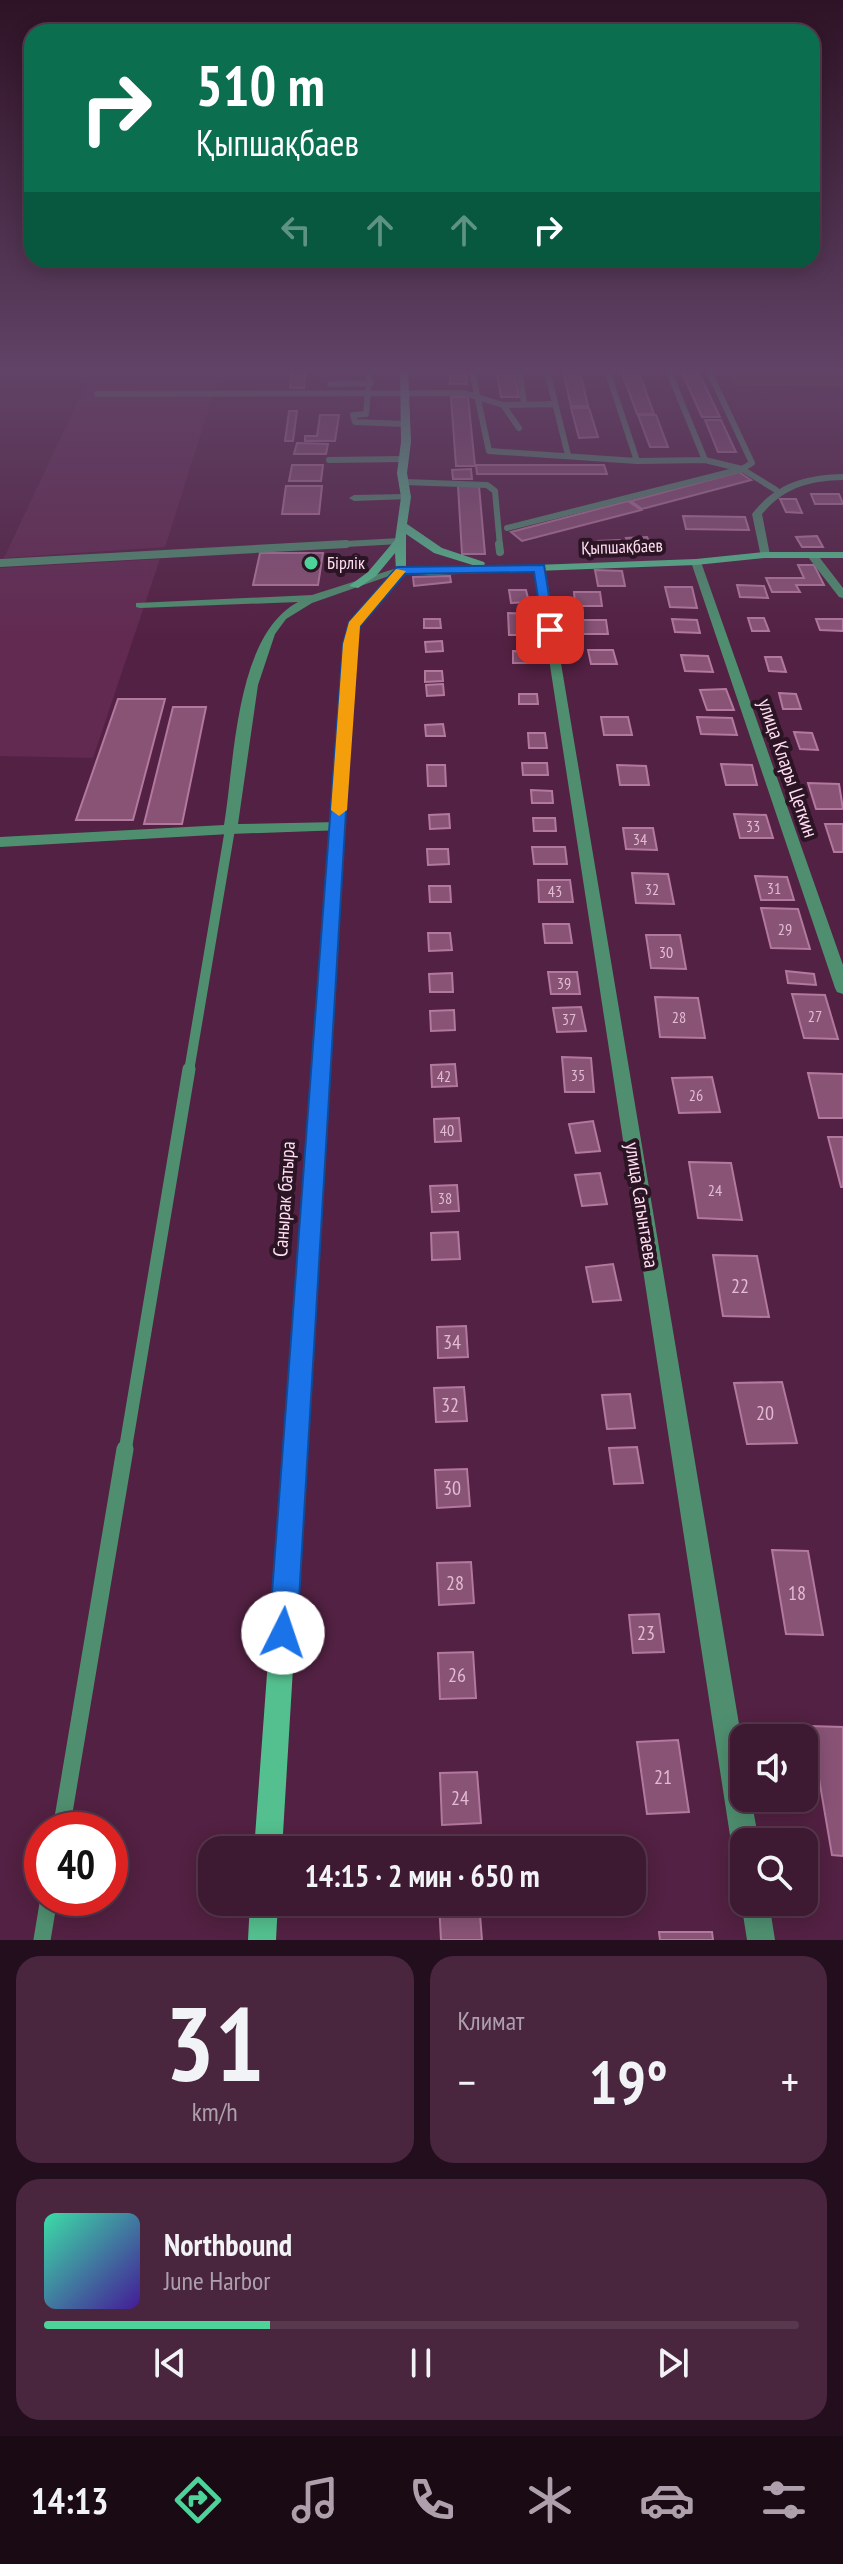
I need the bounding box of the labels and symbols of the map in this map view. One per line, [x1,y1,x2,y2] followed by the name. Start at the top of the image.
[581,534,663,559] street label: Қыпшақбаев
[327,551,365,574] place label: Бірлік
[302,554,320,572] marker: Бірлік
[516,596,584,664] pin
[752,695,824,841] street label: улица Клары Цеткин
[746,816,760,836] house number: 33
[633,829,647,849] house number: 34
[767,878,781,898] house number: 31
[645,879,659,899] house number: 32
[548,881,562,901] house number: 43
[778,919,792,939] house number: 29
[659,942,673,962] house number: 30
[557,973,571,993] house number: 39
[808,1006,822,1026] house number: 27
[672,1007,686,1027] house number: 28
[562,1009,576,1029] house number: 37
[571,1065,585,1085] house number: 35
[437,1066,451,1086] house number: 42
[689,1085,703,1105] house number: 26
[440,1120,454,1140] house number: 40
[267,1140,301,1258] street label: Санырак батыра
[619,1140,665,1270] street label: улица Сагынтаева
[708,1180,722,1200] house number: 24
[438,1188,452,1208] house number: 38
[731,1273,749,1299] house number: 22
[443,1329,461,1355] house number: 34
[441,1392,459,1418] house number: 32
[756,1400,774,1426] house number: 20
[443,1475,461,1501] house number: 30
[446,1570,464,1596] house number: 28
[788,1580,806,1606] house number: 18
[241,1591,325,1675] position arrow
[637,1620,655,1646] house number: 23
[448,1662,466,1688] house number: 26
[654,1764,672,1790] house number: 21
[451,1785,469,1811] house number: 24
[24,1812,128,1916] speed limit sign: 40

